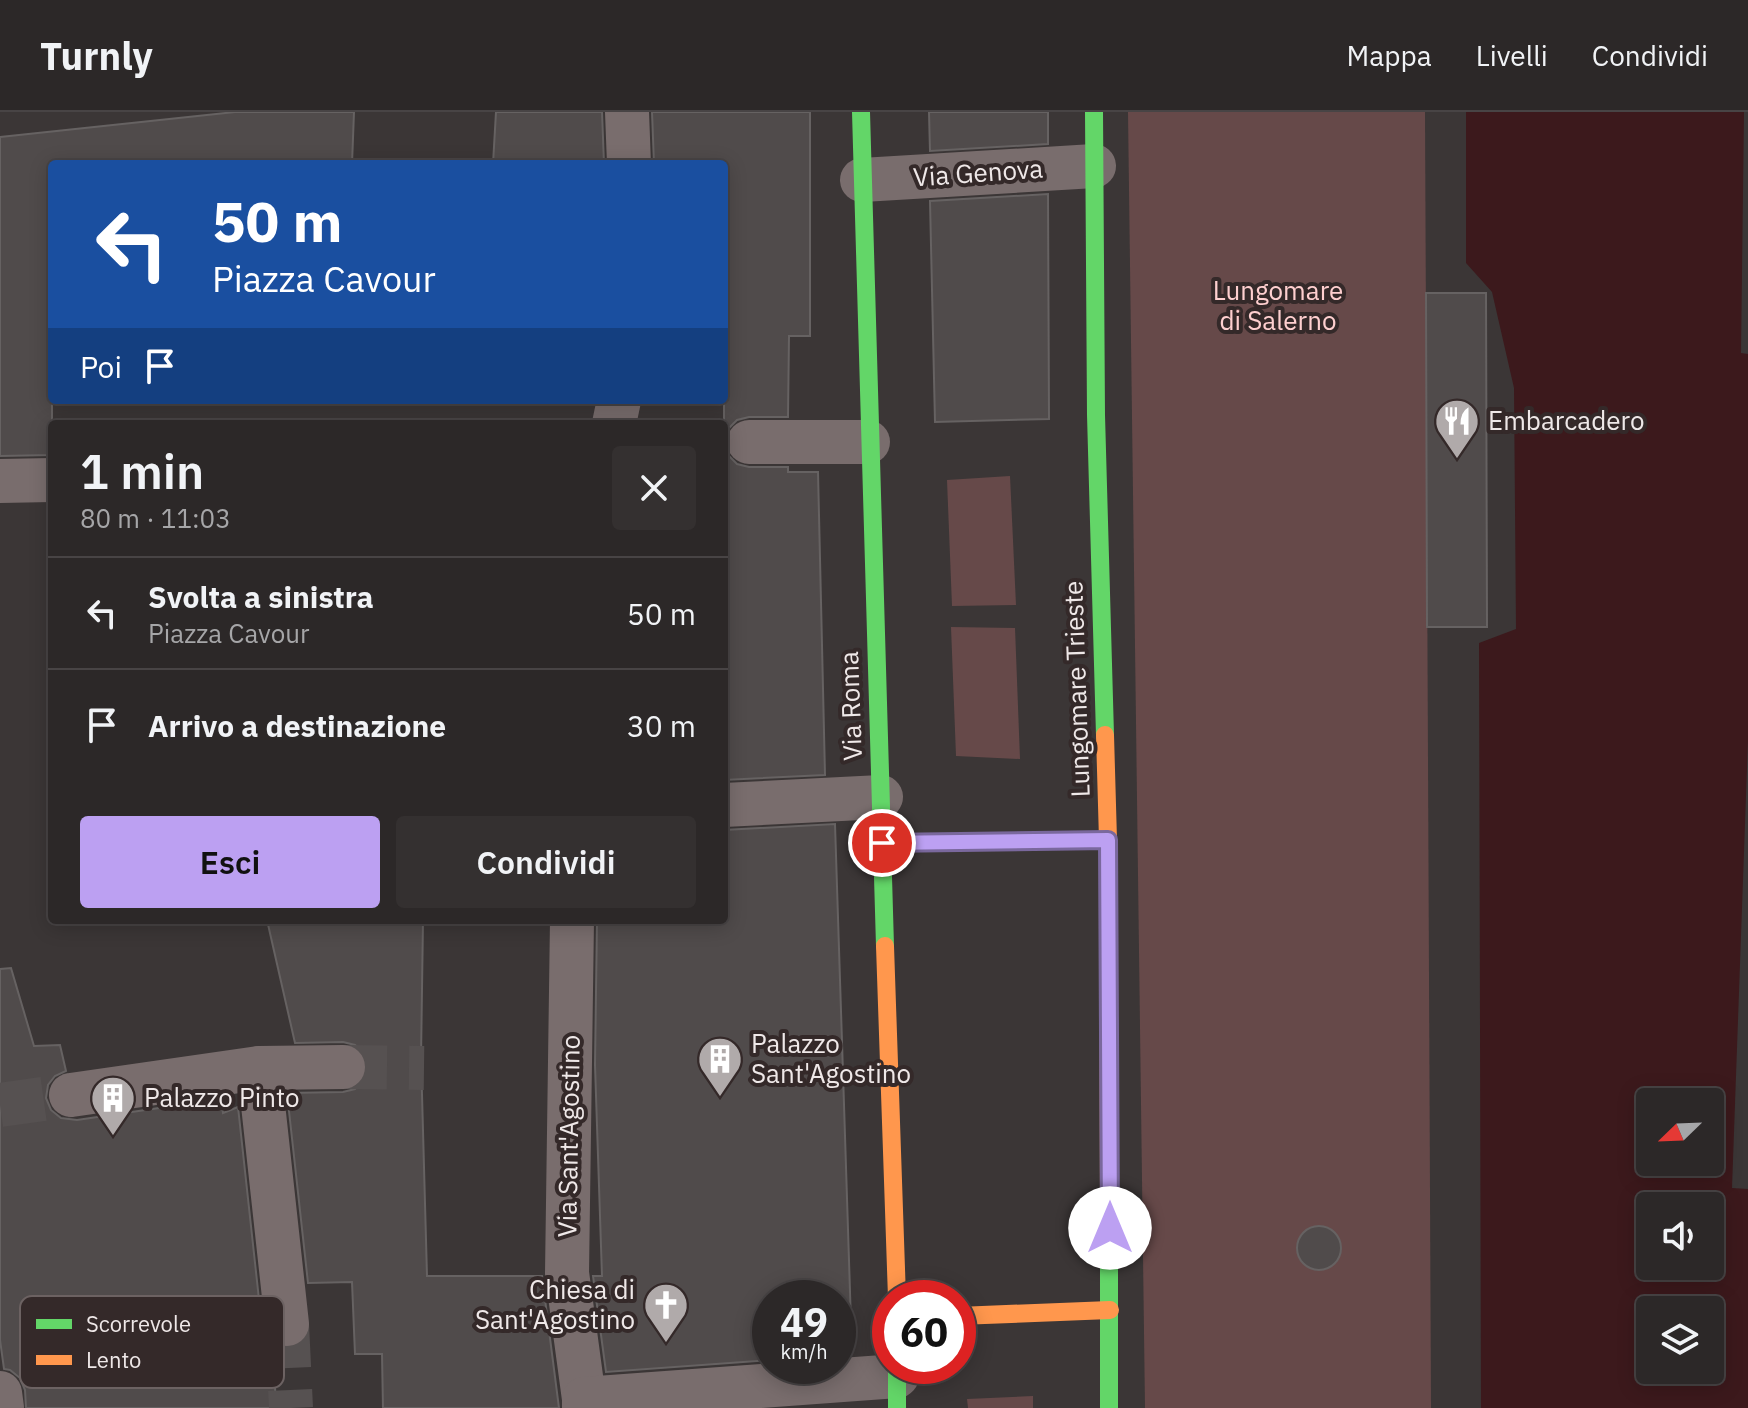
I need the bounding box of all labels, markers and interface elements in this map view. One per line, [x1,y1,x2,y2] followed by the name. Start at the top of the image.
[40,31,153,80] text: Turnly
[1347,37,1432,74] text: Mappa
[1476,37,1548,74] text: Livelli
[1592,37,1708,74] text: Condividi
[912,150,1044,194] street label: Via Genova
[212,185,342,257] text: 50 m
[80,192,184,296] icon: left
[212,255,436,302] text: Piazza Cavour
[1213,273,1343,337] park label: Lungomare di Salerno
[138,344,182,388] icon: arrive
[80,347,122,386] text: Poi
[1433,397,1481,460] restaurant icon: Embarcadero
[1488,403,1645,437] place label: Embarcadero
[80,440,204,502] text: 1 min
[612,446,696,530] button: close
[80,501,231,535] text: 80 m · 11:03
[148,577,374,616] text: Svolta a sinistra
[1055,580,1097,798] street label: Lungomare Trieste
[80,591,124,635] icon: left
[627,594,696,633] text: 50 m
[148,616,310,650] text: Piazza Cavour
[831,650,869,761] street label: Via Roma
[80,703,124,747] icon: arrive
[148,706,446,745] text: Arrivo a destinazione
[627,706,696,745] text: 30 m
[848,809,916,877] pin
[80,816,380,908] button: Esci
[396,816,696,908] button: Condividi
[860,821,904,865] icon: arrive
[751,1026,911,1090] place label: Palazzo Sant'Agostino
[549,1034,587,1237] street label: Via Sant'Agostino
[696,1035,744,1098] building icon: Palazzo Sant'Agostino
[89,1074,137,1137] building icon: Palazzo Pinto
[144,1080,300,1114] place label: Palazzo Pinto
[1636,1088,1724,1176] north arrow
[1636,1088,1724,1384] map controls
[1068,1186,1152,1270] position arrow
[1636,1192,1724,1280] button: sound
[475,1272,635,1336] place label: Chiesa di Sant'Agostino
[872,1280,976,1384] speed limit sign: 60
[642,1281,690,1344] church icon: Chiesa di Sant'Agostino
[20,1296,284,1388] legend
[780,1296,828,1348] text: 49
[1636,1296,1724,1384] button: layers
[86,1309,191,1338] text: Scorrevole
[780,1338,828,1365] text: km/h
[86,1345,141,1374] text: Lento

